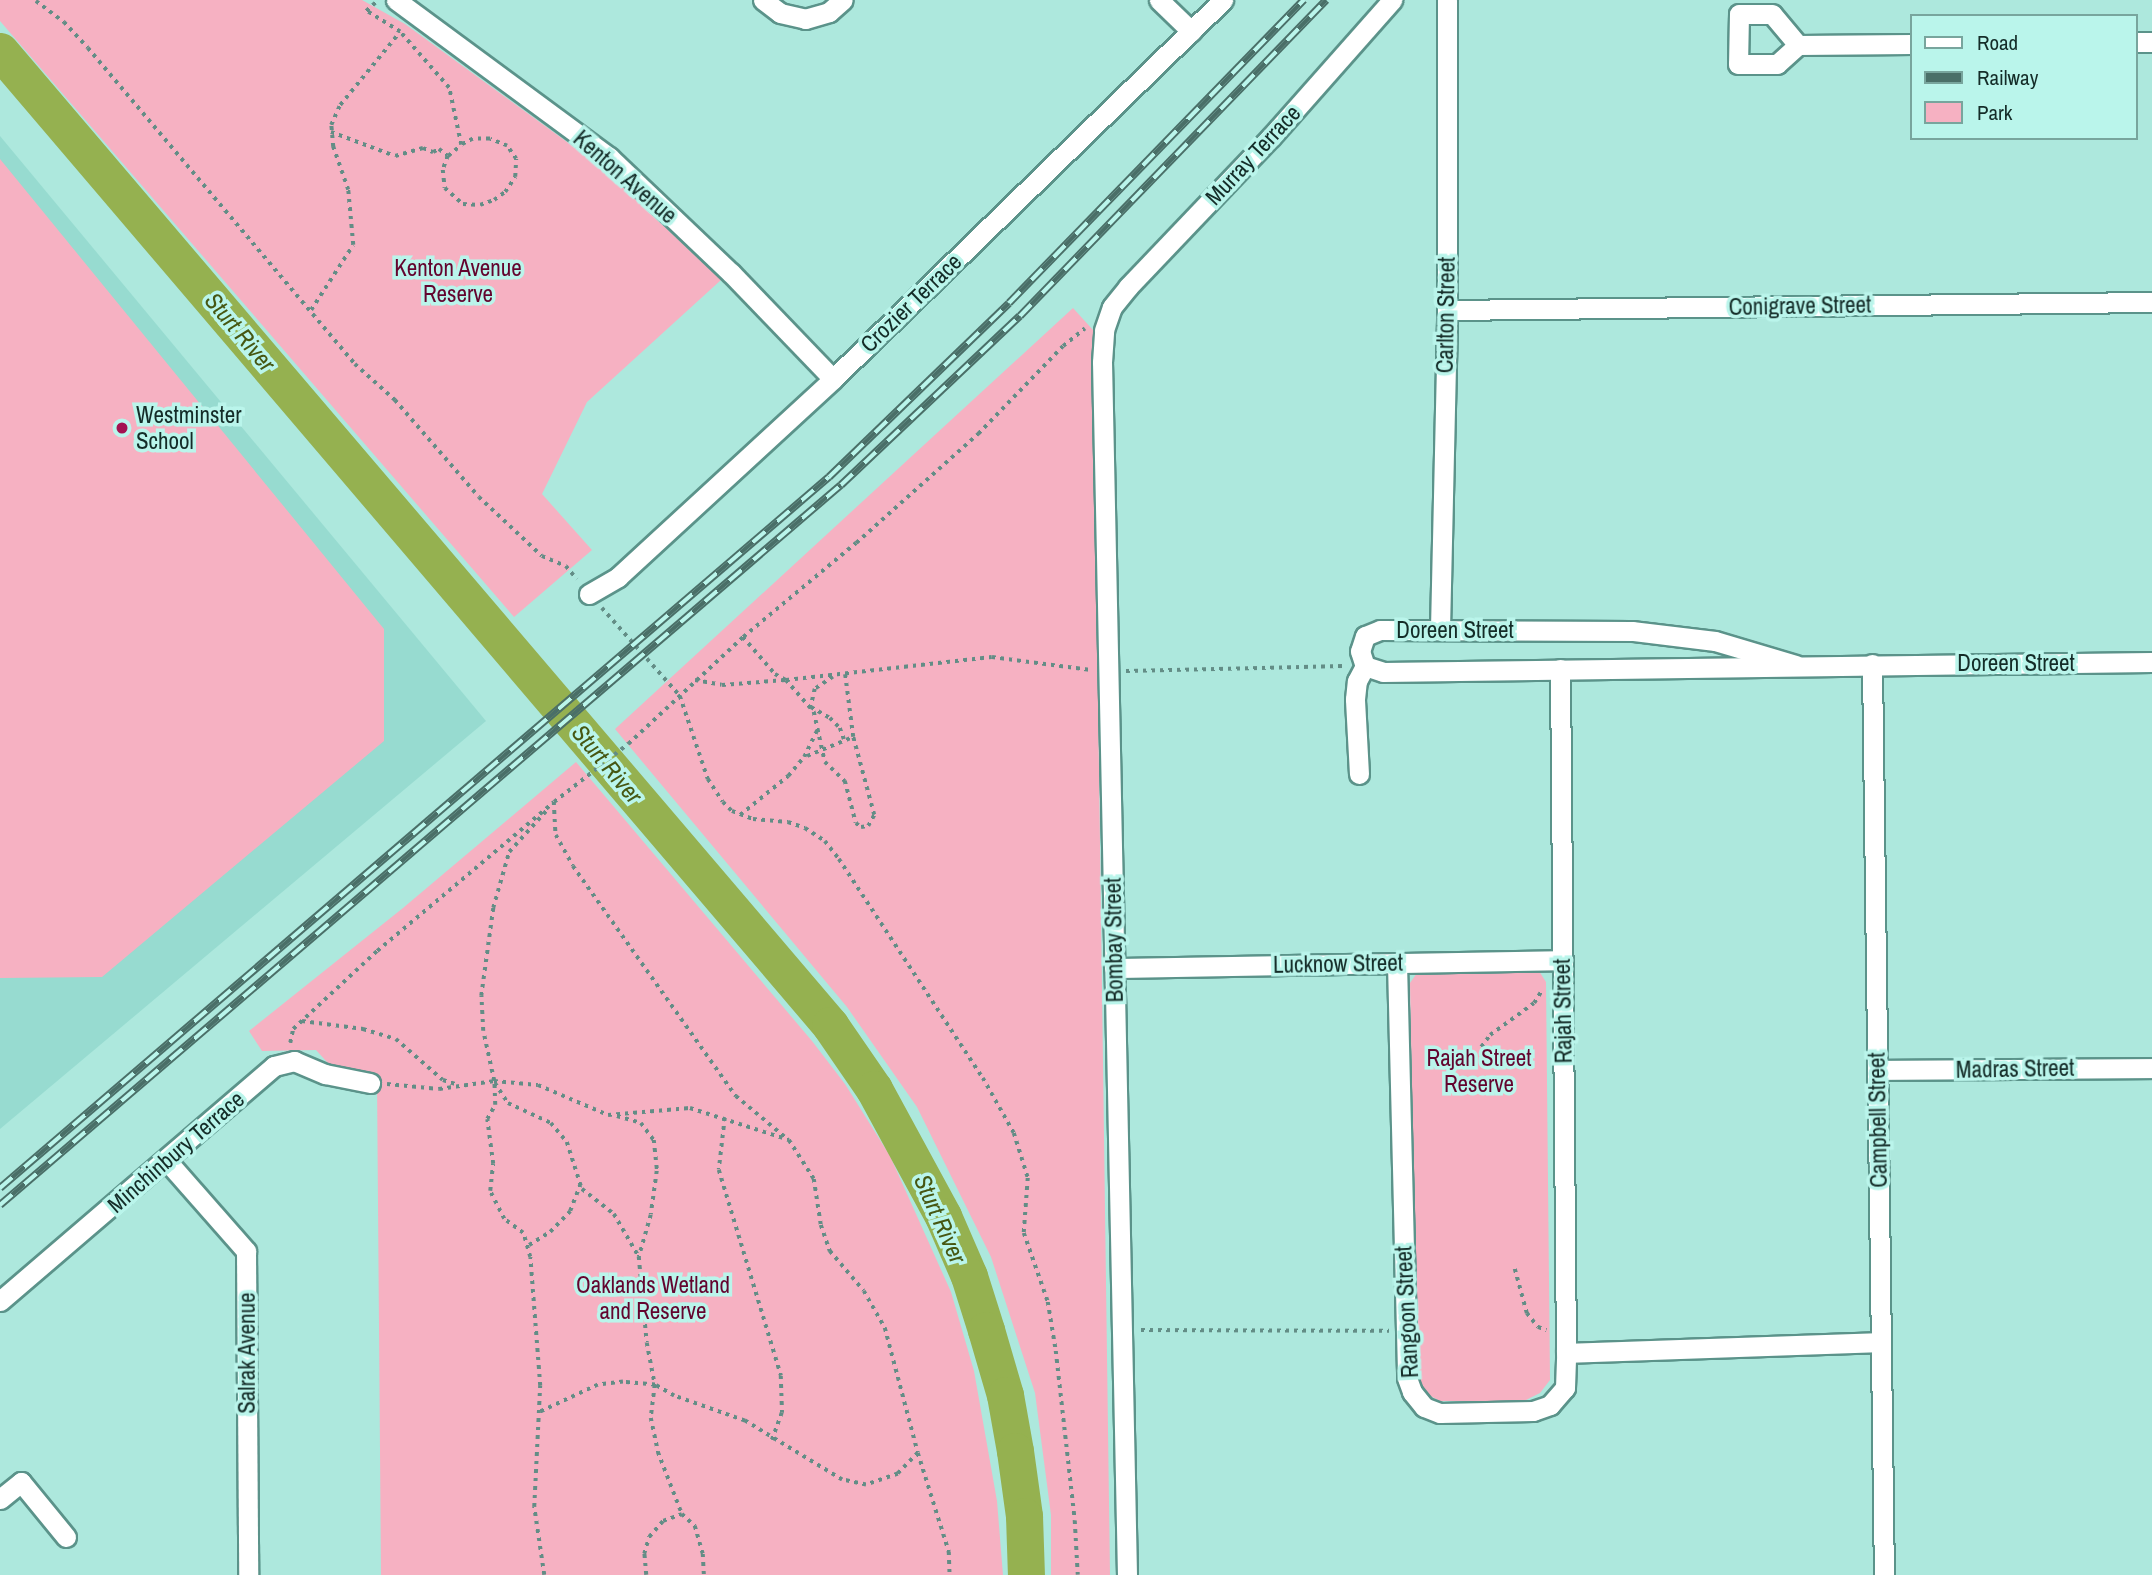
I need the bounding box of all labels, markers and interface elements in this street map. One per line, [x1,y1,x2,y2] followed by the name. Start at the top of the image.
[1910,14,2138,140] legend
[1977,28,2018,57] text: Road
[1977,63,2038,92] text: Railway
[1977,98,2012,127] text: Park
[1200,99,1306,211] street label: Murray Terrace
[567,124,683,230] street label: Kenton Avenue
[855,248,967,358] street label: Crozier Terrace
[394,254,522,308] park label: Kenton Avenue Reserve
[1431,257,1461,373] street label: Carlton Street
[199,287,281,377] water label: Sturt River
[1728,291,1872,321] street label: Conigrave Street
[136,401,242,455] place label: Westminster School
[114,420,130,436] marker: Westminster School
[1396,616,1514,644] street label: Doreen Street
[1957,649,2075,677] street label: Doreen Street
[566,719,648,809] water label: Sturt River
[1099,877,1129,1003] street label: Bombay Street
[1273,949,1403,979] street label: Lucknow Street
[1548,958,1578,1064] street label: Rajah Street
[1427,1044,1531,1098] park label: Rajah Street Reserve
[1863,1052,1893,1188] street label: Campbell Street
[1956,1054,2074,1084] street label: Madras Street
[102,1085,250,1219] street label: Minchinbury Terrace
[908,1170,972,1268] water label: Sturt River
[1390,1245,1424,1379] street label: Rangoon Street
[576,1271,730,1325] park label: Oaklands Wetland and Reserve
[233,1292,261,1414] street label: Salrak Avenue

